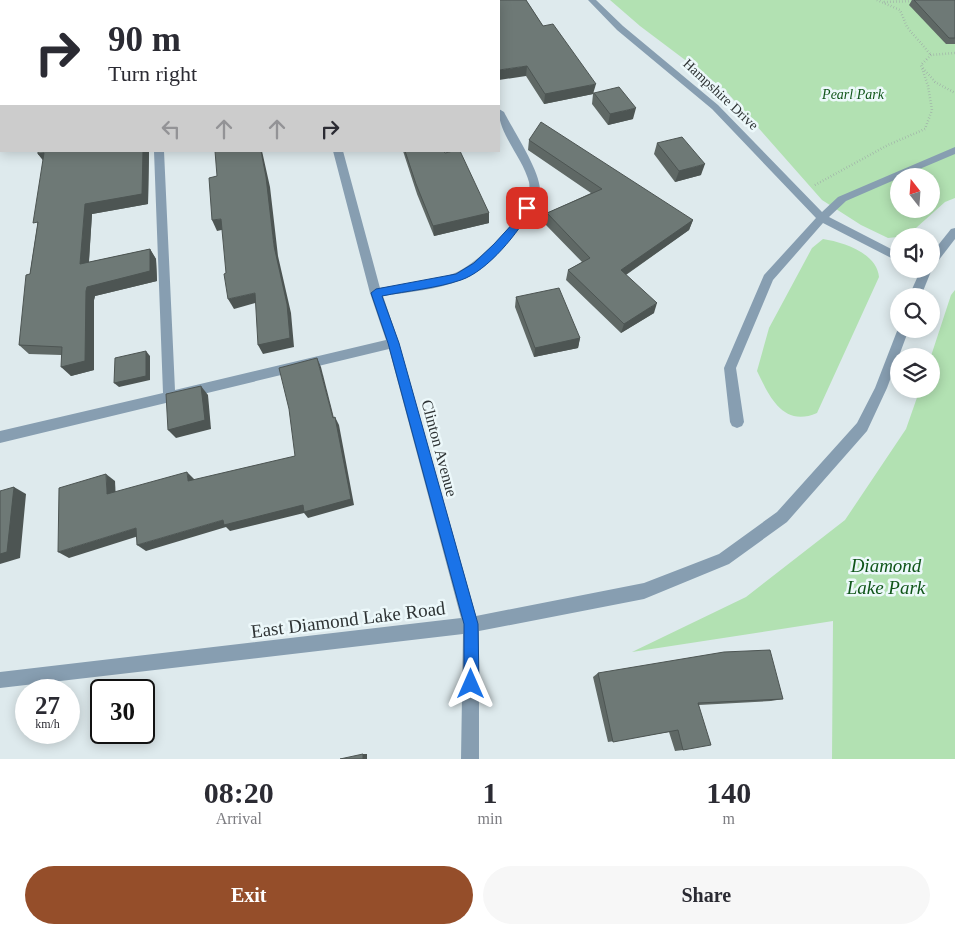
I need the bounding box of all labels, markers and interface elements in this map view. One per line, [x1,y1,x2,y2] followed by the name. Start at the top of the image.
[25,20,90,85] icon: right
[108,20,181,59] text: 90 m
[680,56,761,133] street label: Hampshire Drive
[108,61,197,86] text: Turn right
[821,87,885,102] park label: Pearl Park
[157,115,185,143] icon: left
[210,115,238,143] icon: ahead
[263,115,291,143] icon: ahead
[316,115,344,143] icon: right
[890,168,940,218] north arrow
[890,168,940,398] map controls
[506,187,548,229] pin
[513,194,541,222] icon: arrive
[890,228,940,278] button: sound
[890,288,940,338] button: search
[890,348,940,398] button: layers
[418,398,461,498] street label: Clinton Avenue
[846,555,926,598] park label: Diamond Lake Park
[250,597,447,642] street label: East Diamond Lake Road
[444,657,496,709] position arrow
[90,679,155,744] speed limit sign: 30
[35,692,60,719] text: 27
[35,717,60,731] text: km/h
[204,776,274,809] text: 08:20
[482,776,497,809] text: 1
[706,776,751,809] text: 140
[216,810,262,827] text: Arrival
[478,810,502,827] text: min
[722,810,735,827] text: m
[25,866,473,924] button: Exit
[483,866,930,924] button: Share

